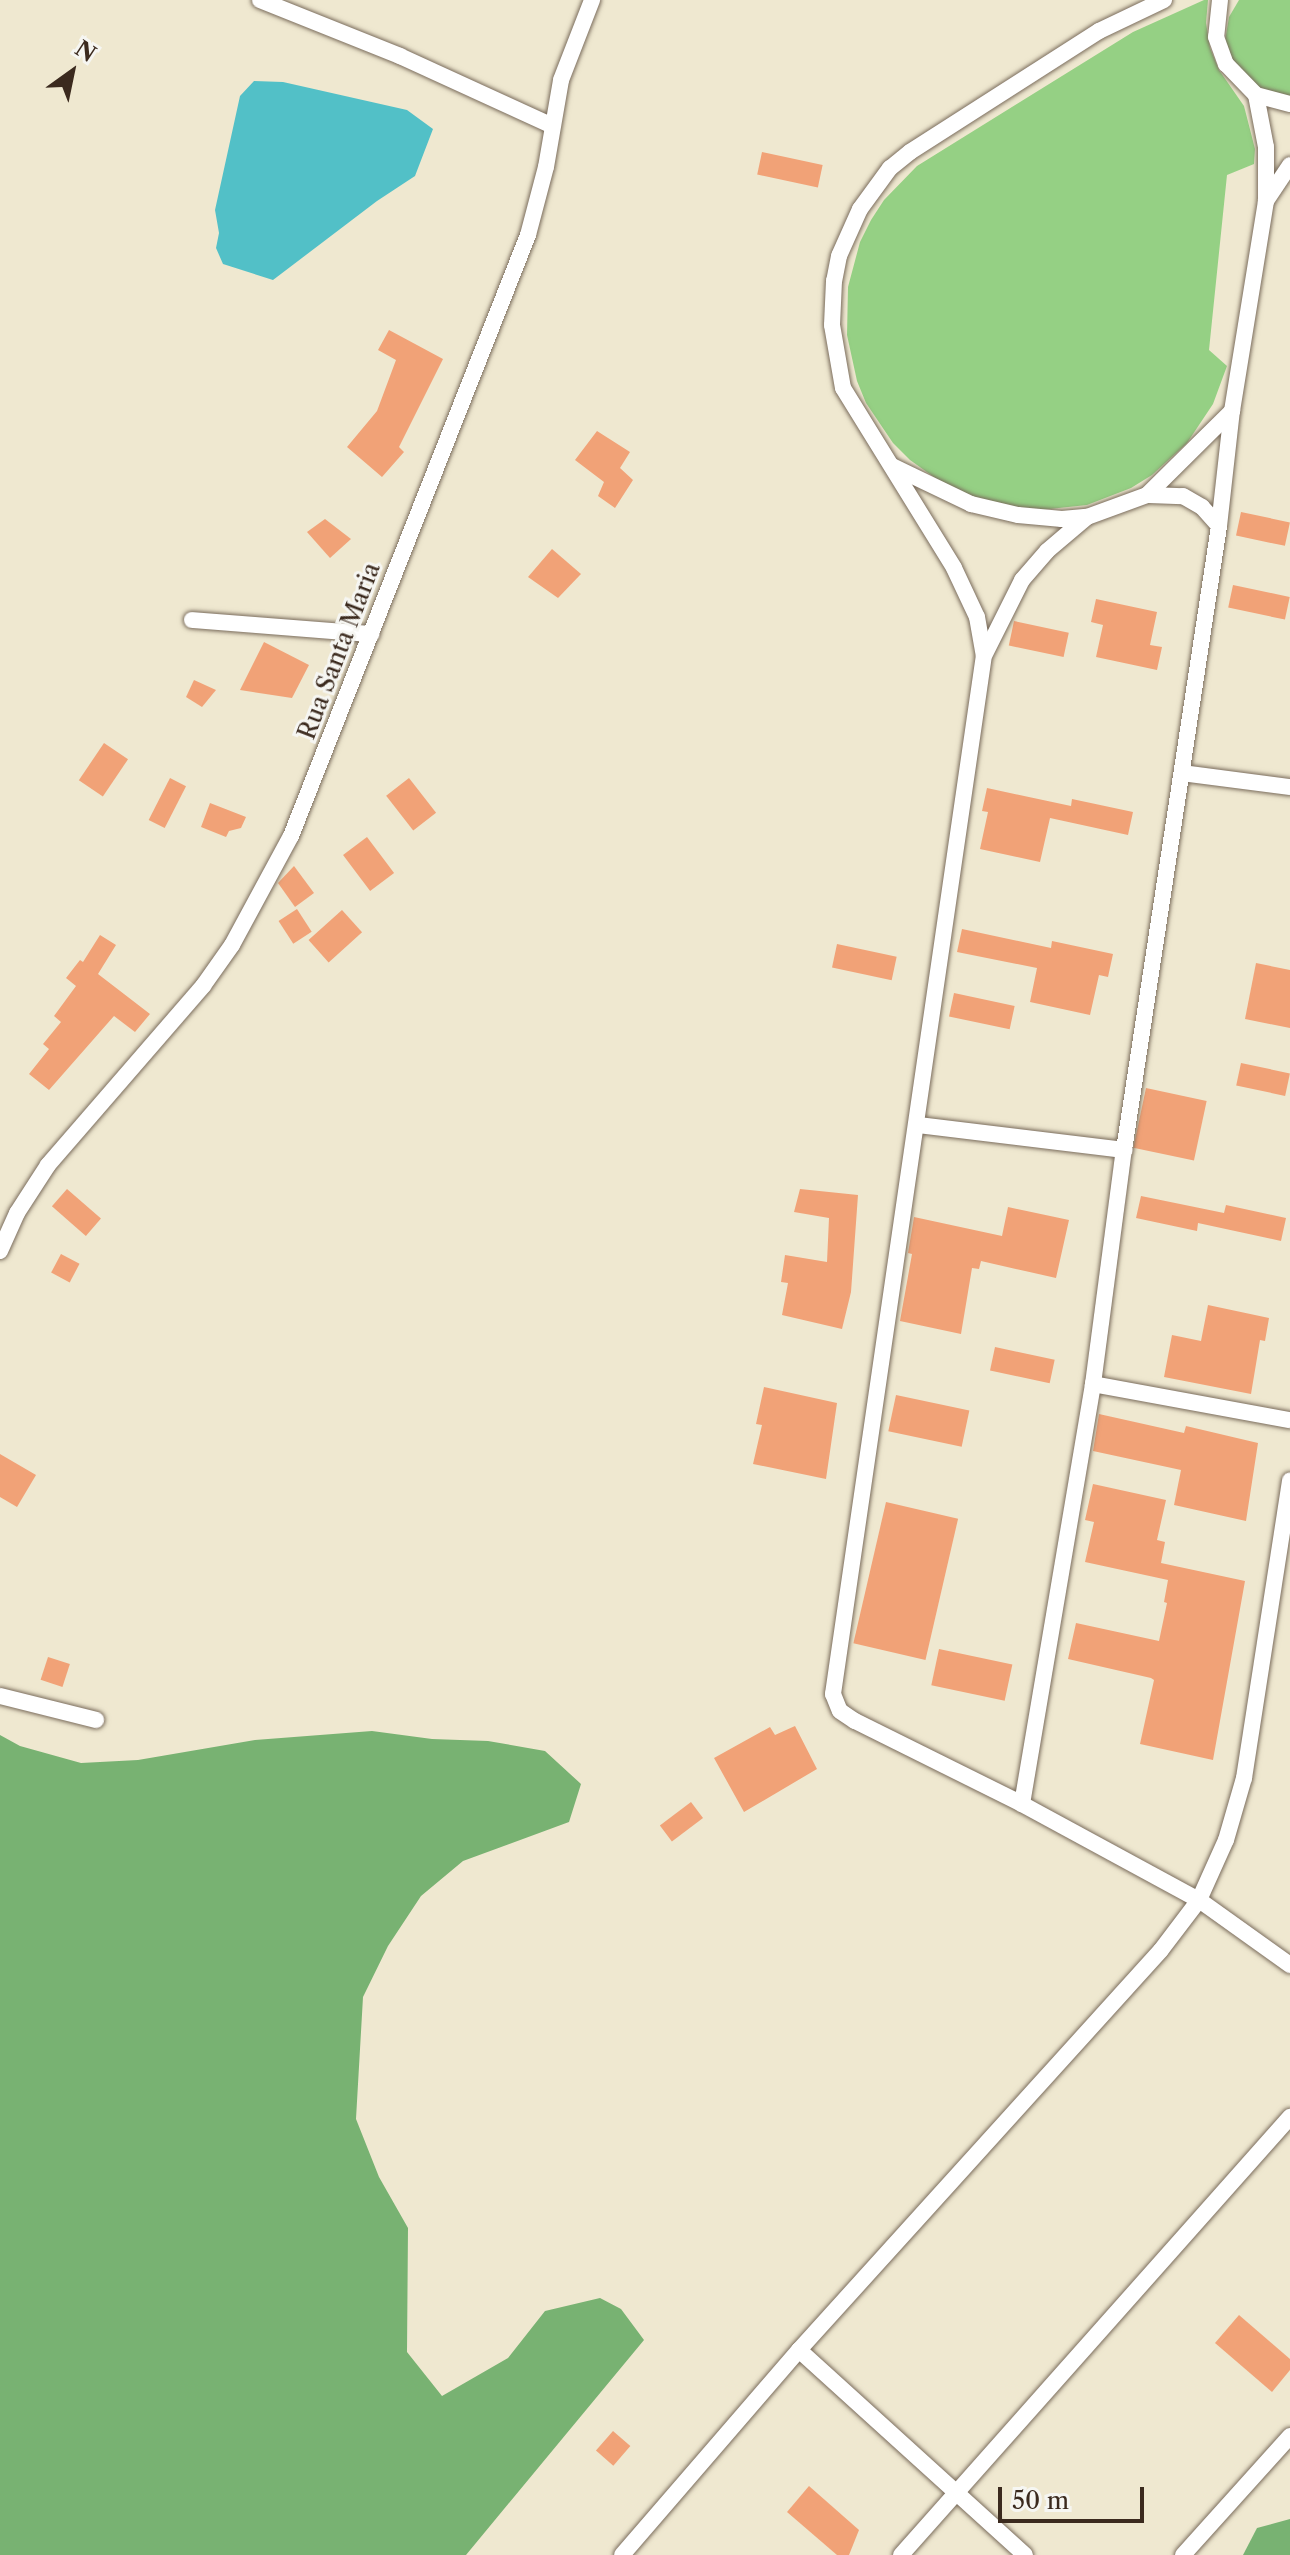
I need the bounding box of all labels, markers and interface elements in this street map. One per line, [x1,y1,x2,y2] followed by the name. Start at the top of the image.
[32,32,112,112] north arrow
[70,35,101,68] text: N
[292,558,386,744] street label: Rua Santa Maria
[1002,2471,1148,2521] scale bar
[1012,2486,1069,2515] text: 50 m

